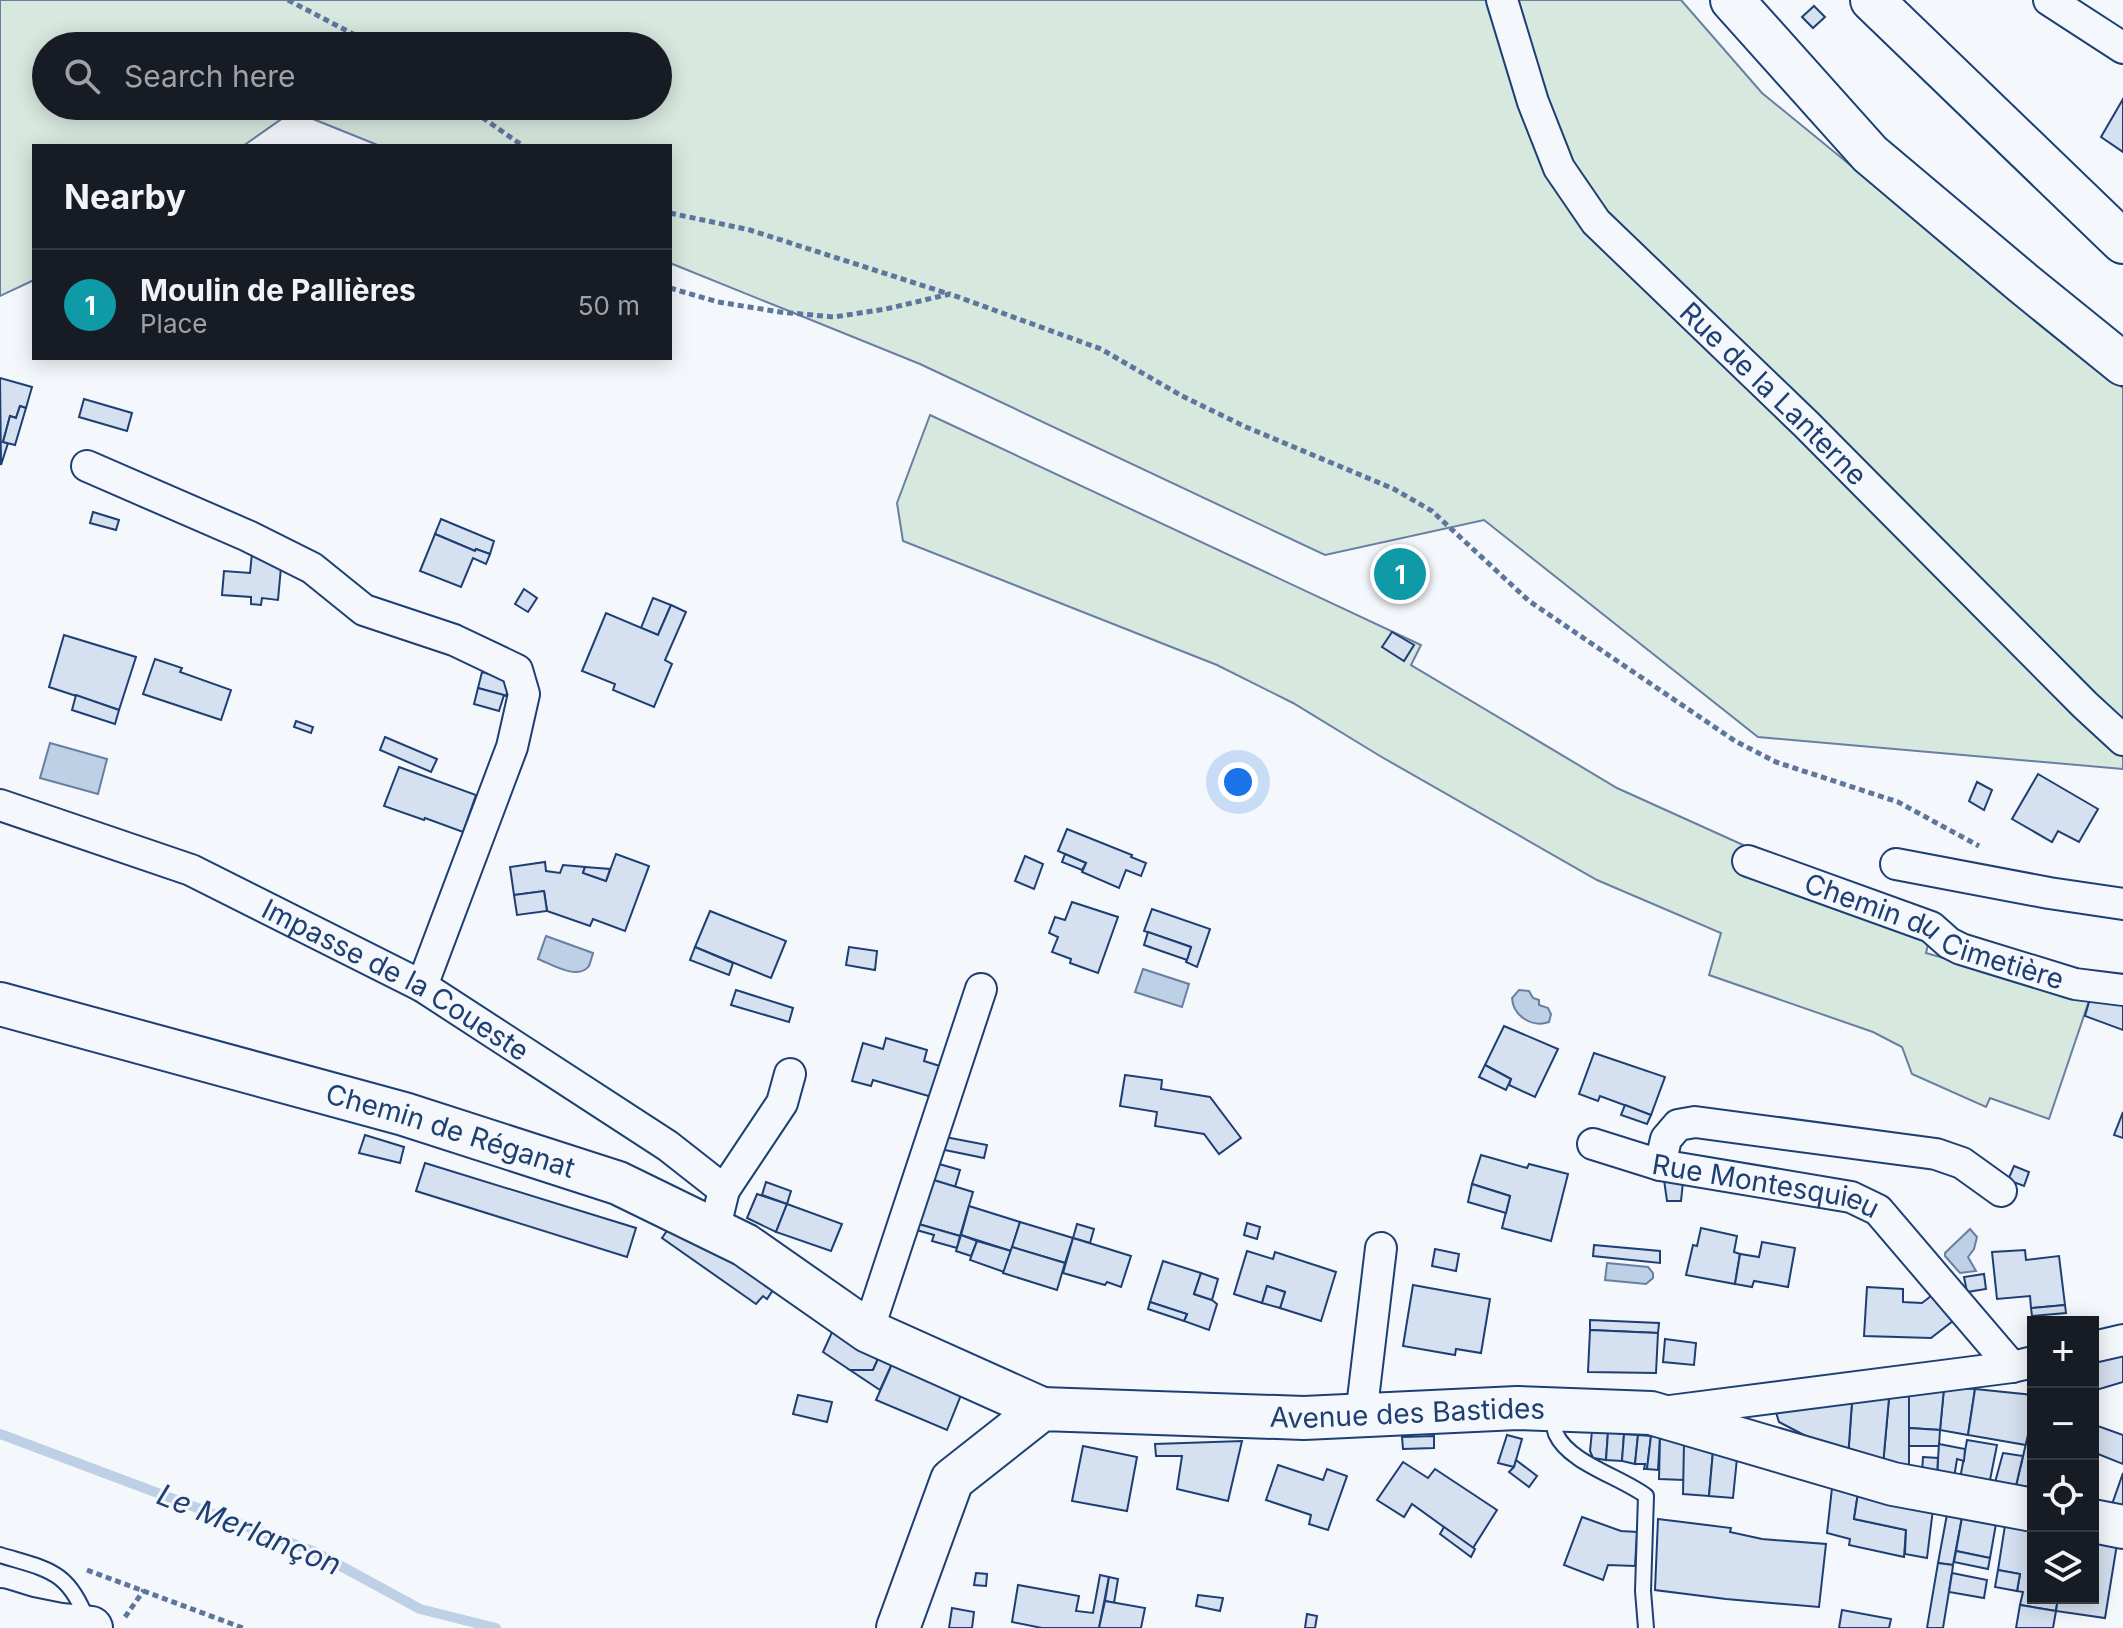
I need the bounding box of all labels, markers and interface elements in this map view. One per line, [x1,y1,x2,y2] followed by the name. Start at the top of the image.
[32,32,672,120] search box
[60,54,104,98] icon: search
[124,58,296,94] text: Search here
[64,176,186,217] text: Nearby
[140,272,416,308] text: Moulin de Pallières
[84,290,96,321] text: 1
[578,290,640,321] text: 50 m
[1673,295,1874,492] street label: Rue de la Lanterne
[140,308,208,339] text: Place
[1374,544,1426,604] pin: 1
[1218,762,1258,802] your location
[1800,866,2068,997] street label: Chemin du Cimetière
[256,892,535,1068] street label: Impasse de la Coueste
[322,1077,579,1185] street label: Chemin de Réganat
[1650,1147,1885,1225] street label: Rue Montesquieu
[2027,1316,2099,1604] map controls
[2027,1316,2099,1388] button: +
[2027,1388,2099,1460] button: −
[1269,1391,1546,1435] street label: Avenue des Bastides
[2027,1460,2099,1532] button: locate
[152,1476,347,1582] water label: Le Merlançon
[2027,1532,2099,1604] button: layers

